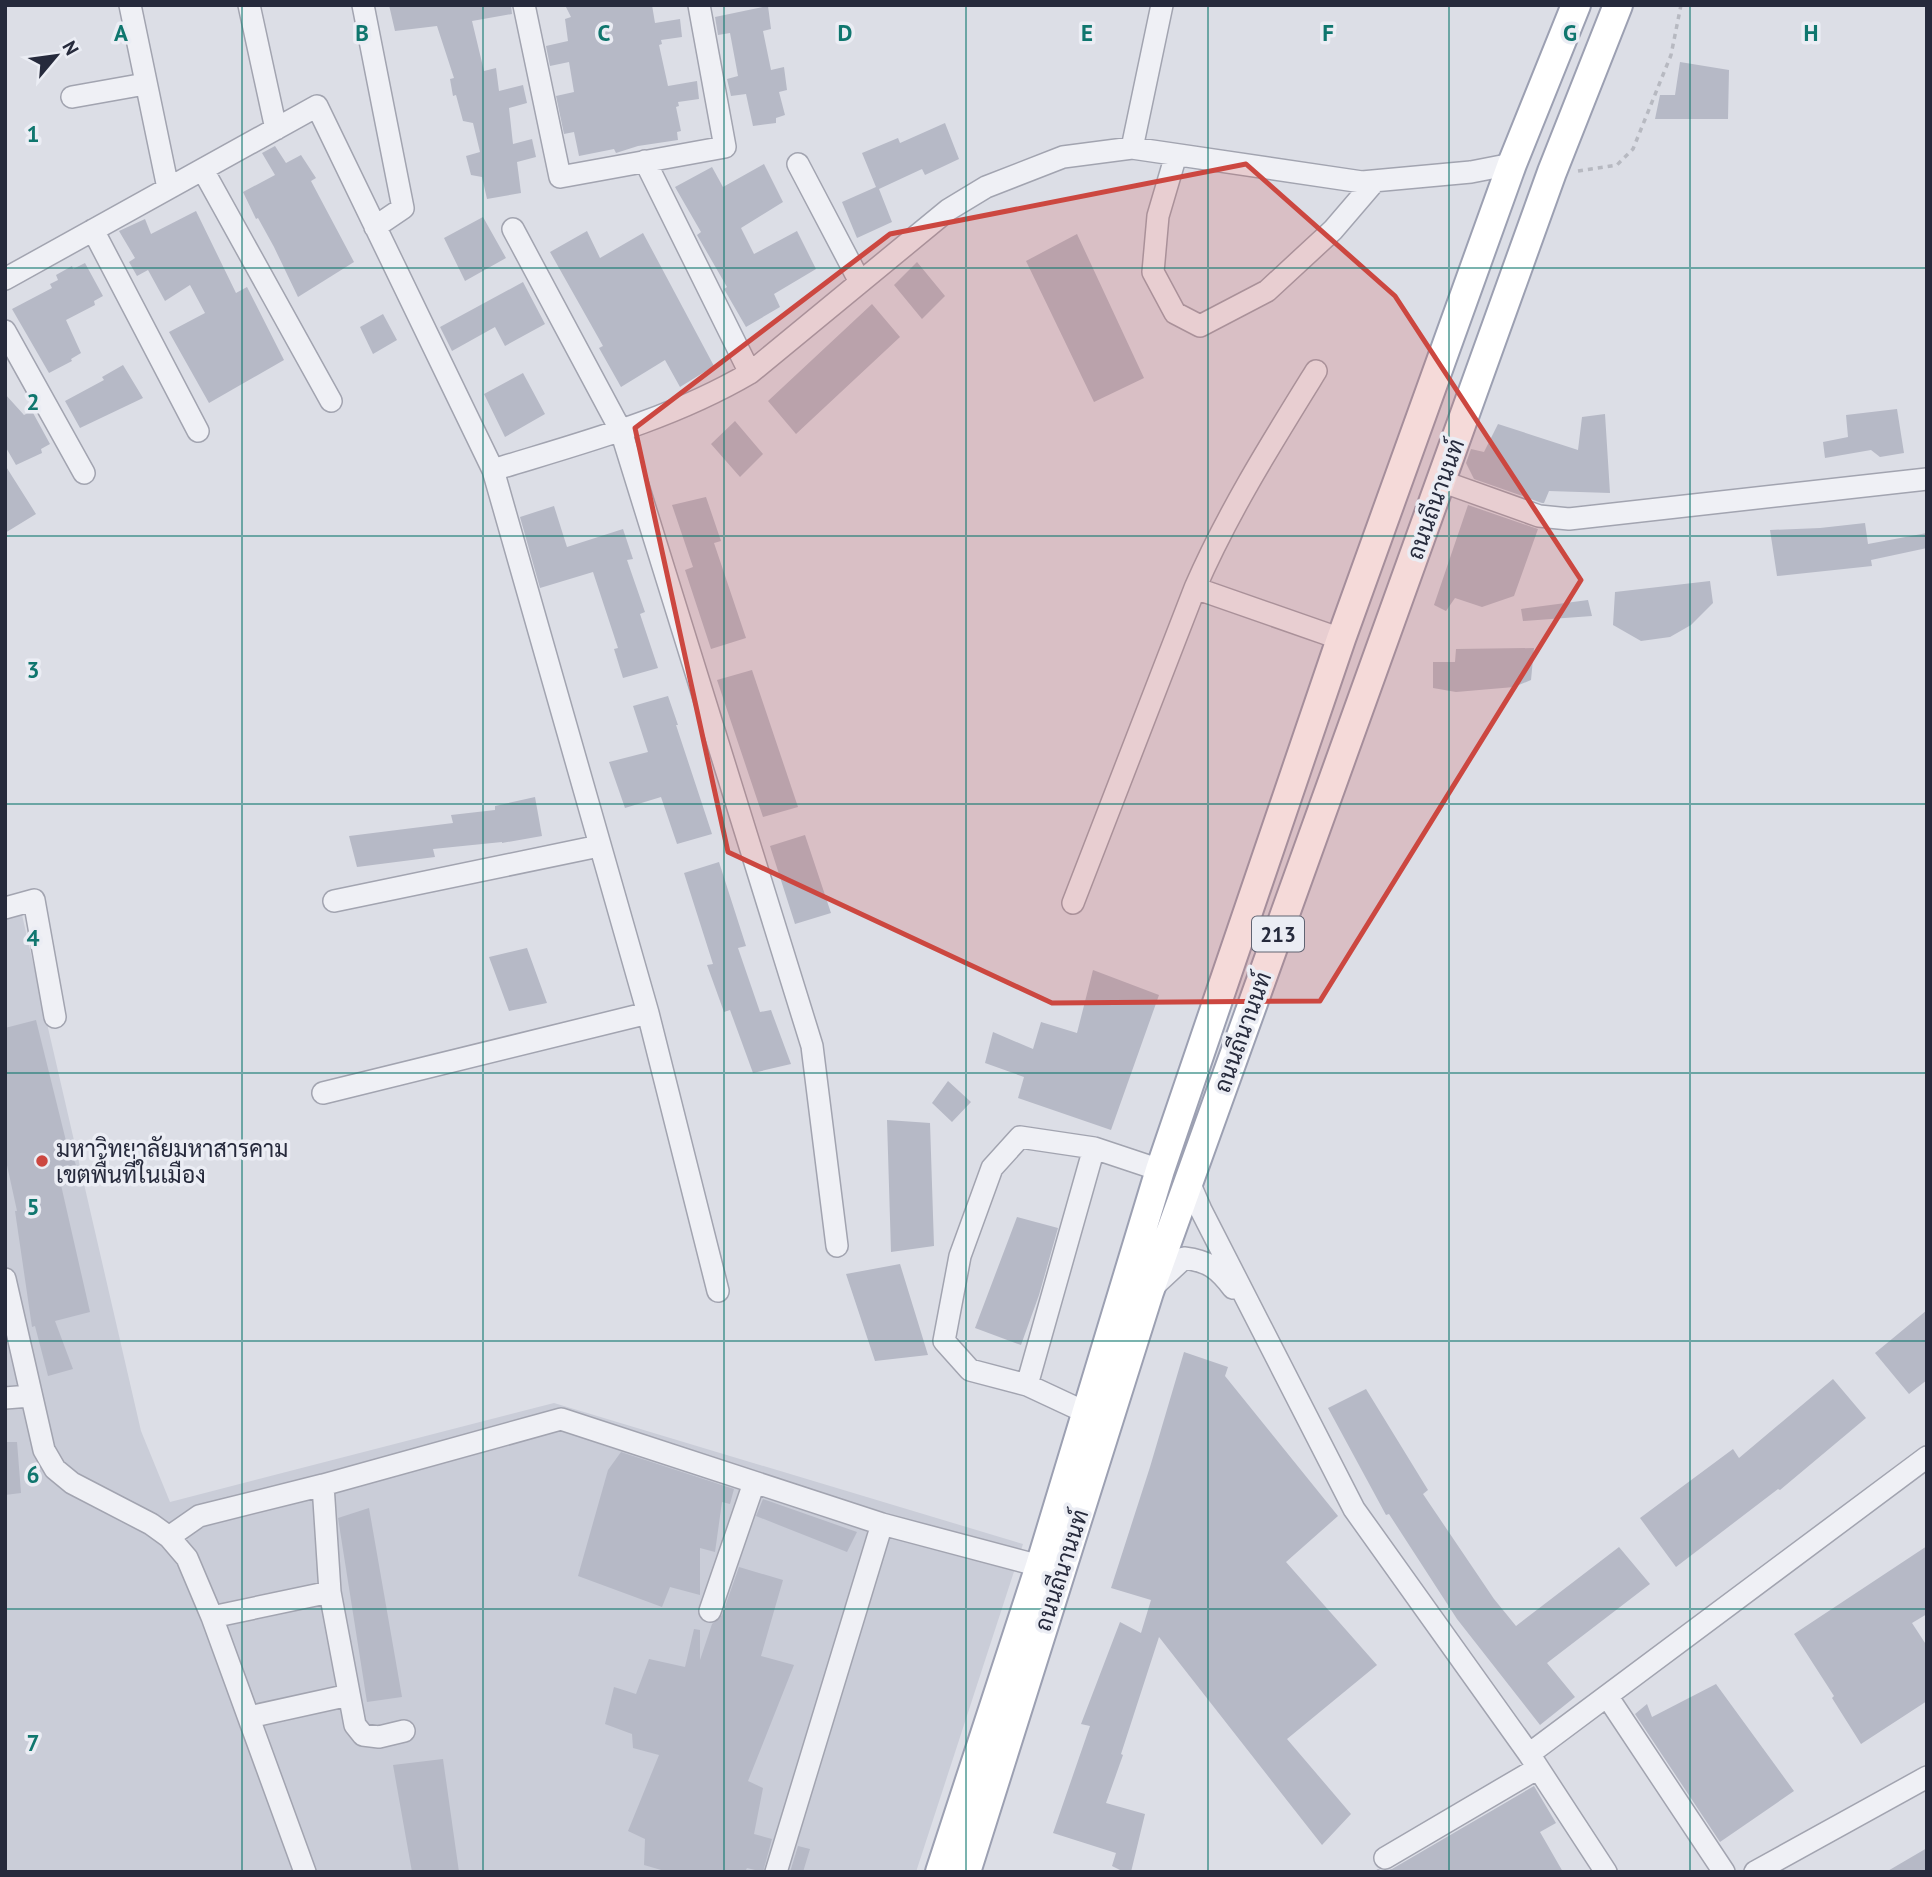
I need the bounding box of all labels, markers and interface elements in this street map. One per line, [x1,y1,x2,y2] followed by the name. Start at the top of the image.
[114,18,128,47] text: A
[355,18,369,47] text: B
[598,18,611,47] text: C
[838,18,852,47] text: D
[1081,18,1093,47] text: E
[1322,18,1334,47] text: F
[1563,18,1577,47] text: G
[1804,18,1818,47] text: H
[21,21,91,91] north arrow
[57,36,84,59] text: N
[26,119,40,148] text: 1
[26,387,40,416] text: 2
[1399,434,1470,563] street label: ถนนถีนานนท์
[26,655,40,684] text: 3
[1252,916,1304,951] road number: 213
[26,923,40,952] text: 4
[1206,967,1277,1096] street label: ถนนถีนานนท์
[56,1134,288,1189] place label: มหาวิทยาลัยมหาสารคาม เขตพื้นที่ในเมือง
[34,1153,50,1169] marker: มหาวิทยาลัยมหาสารคาม เขตพื้นที่ในเมือง
[26,1192,40,1221] text: 5
[26,1460,40,1489] text: 6
[1027,1505,1094,1635] street label: ถนนถีนานนท์
[26,1728,40,1757] text: 7

